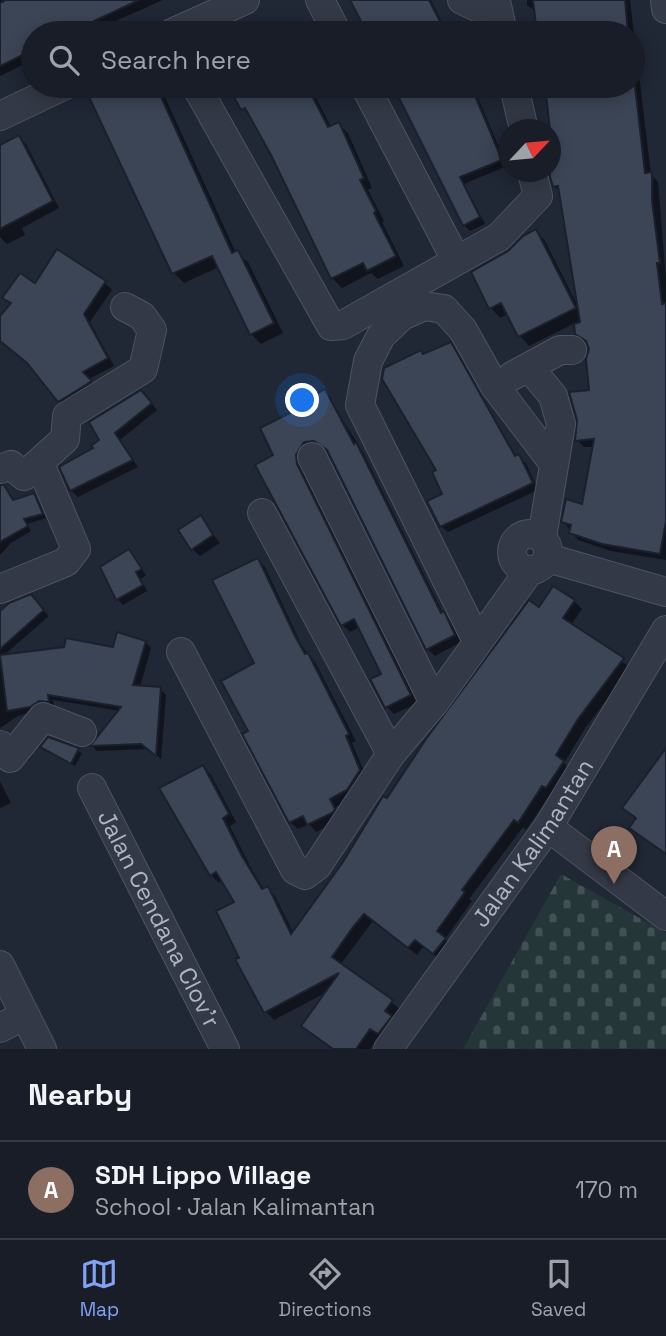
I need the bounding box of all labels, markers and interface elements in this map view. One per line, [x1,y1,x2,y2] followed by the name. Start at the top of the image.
[21,21,645,98] search box
[45,41,83,79] icon: search
[101,43,251,77] text: Search here
[498,119,561,182] north arrow
[285,383,319,417] your location
[465,753,600,933] street label: Jalan Kalimantan
[91,805,228,1033] street label: Jalan Cendana Clov'r
[591,826,637,884] pin: A
[28,1075,132,1114] text: Nearby
[95,1158,311,1192] text: SDH Lippo Village
[44,1175,58,1205] text: A
[575,1175,638,1205] text: 170 m
[95,1192,375,1222] text: School · Jalan Kalimantan
[80,1255,119,1322] tab: Map
[279,1255,372,1322] tab: Directions
[531,1255,586,1322] tab: Saved

